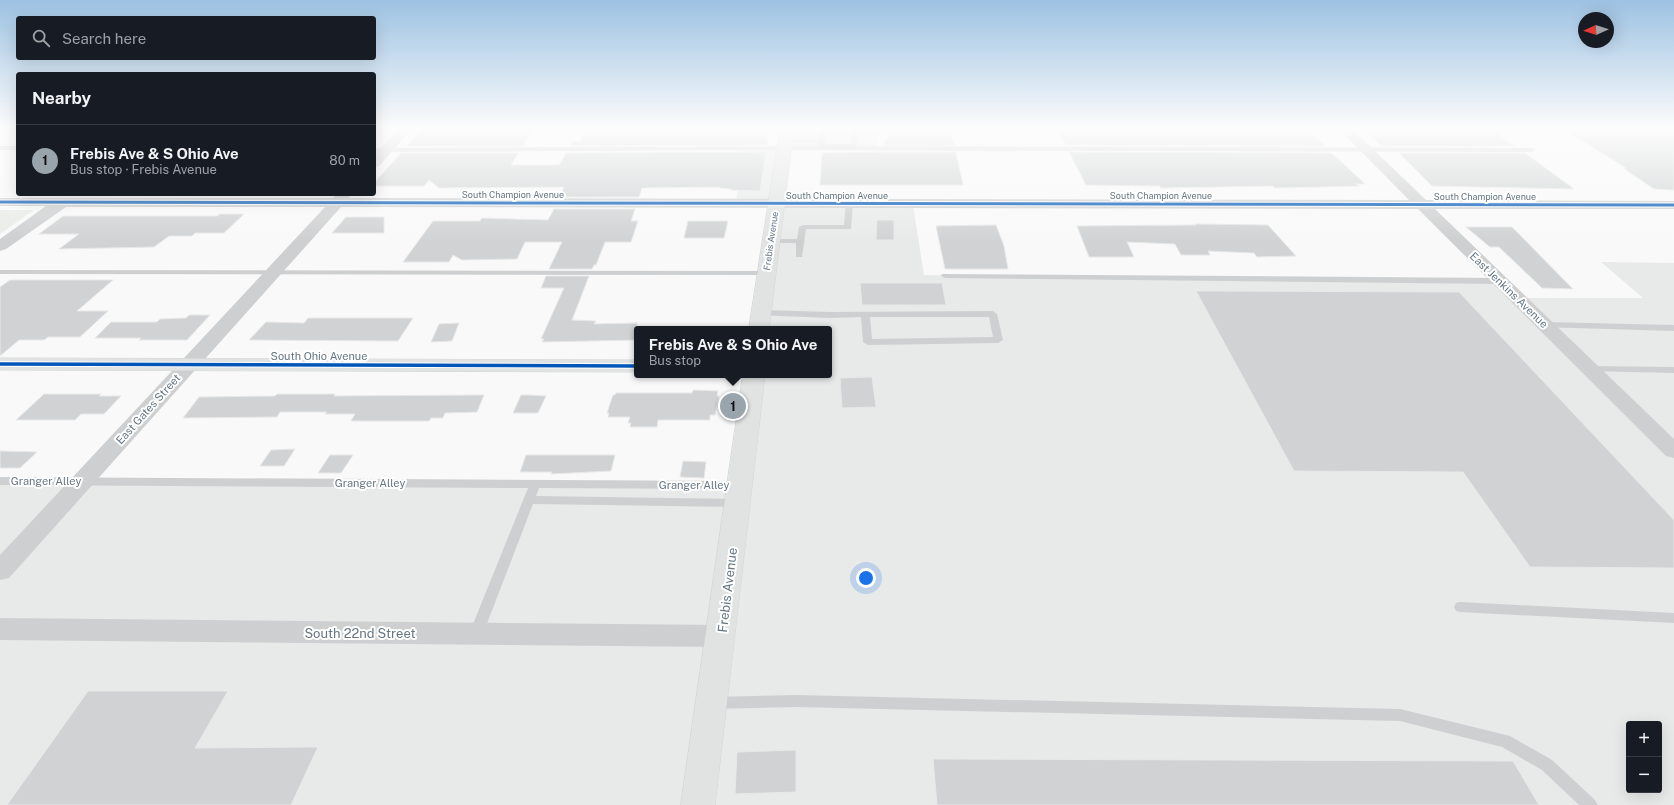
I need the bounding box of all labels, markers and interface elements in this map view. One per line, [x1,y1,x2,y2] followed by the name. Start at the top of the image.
[1578,12,1614,48] north arrow
[16,16,376,60] search box
[30,27,52,49] icon: search
[62,30,146,47] text: Search here
[32,88,91,108] text: Nearby
[70,145,239,162] text: Frebis Ave & S Ohio Ave
[42,153,48,168] text: 1
[329,153,360,168] text: 80 m
[70,162,217,177] text: Bus stop · Frebis Avenue
[462,189,564,200] street label: South Champion Avenue
[786,190,888,201] street label: South Champion Avenue
[1110,190,1212,201] street label: South Champion Avenue
[1434,191,1536,202] street label: South Champion Avenue
[761,211,780,271] street label: Frebis Avenue
[1468,250,1550,330] street label: East Jenkins Avenue
[634,326,832,378] popup
[649,336,817,353] text: Frebis Ave & S Ohio Ave
[271,350,367,362] street label: South Ohio Avenue
[649,353,701,368] text: Bus stop
[114,372,182,446] street label: East Gates Street
[720,391,746,421] pin: 1
[11,475,81,487] street label: Granger Alley
[335,477,405,489] street label: Granger Alley
[659,479,729,491] street label: Granger Alley
[715,547,740,633] street label: Frebis Avenue
[856,568,876,588] your location
[304,626,416,641] street label: South 22nd Street
[1626,721,1662,793] map controls
[1626,721,1662,757] button: +
[1626,757,1662,793] button: −

